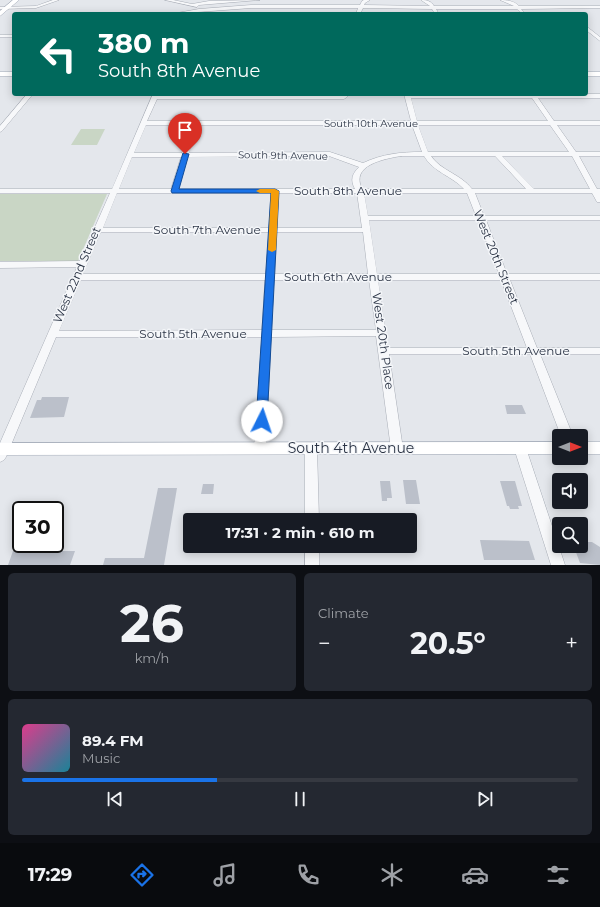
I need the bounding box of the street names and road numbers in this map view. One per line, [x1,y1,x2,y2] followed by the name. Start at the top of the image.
[324,117,418,130] street label: South 10th Avenue
[238,148,328,163] street label: South 9th Avenue
[294,183,402,198] street label: South 8th Avenue
[471,207,522,307] street label: West 20th Street
[153,222,261,237] street label: South 7th Avenue
[49,224,104,325] street label: West 22nd Street
[284,269,392,284] street label: South 6th Avenue
[369,292,398,390] street label: West 20th Place
[139,326,247,341] street label: South 5th Avenue
[462,343,570,358] street label: South 5th Avenue
[288,439,414,457] street label: South 4th Avenue

